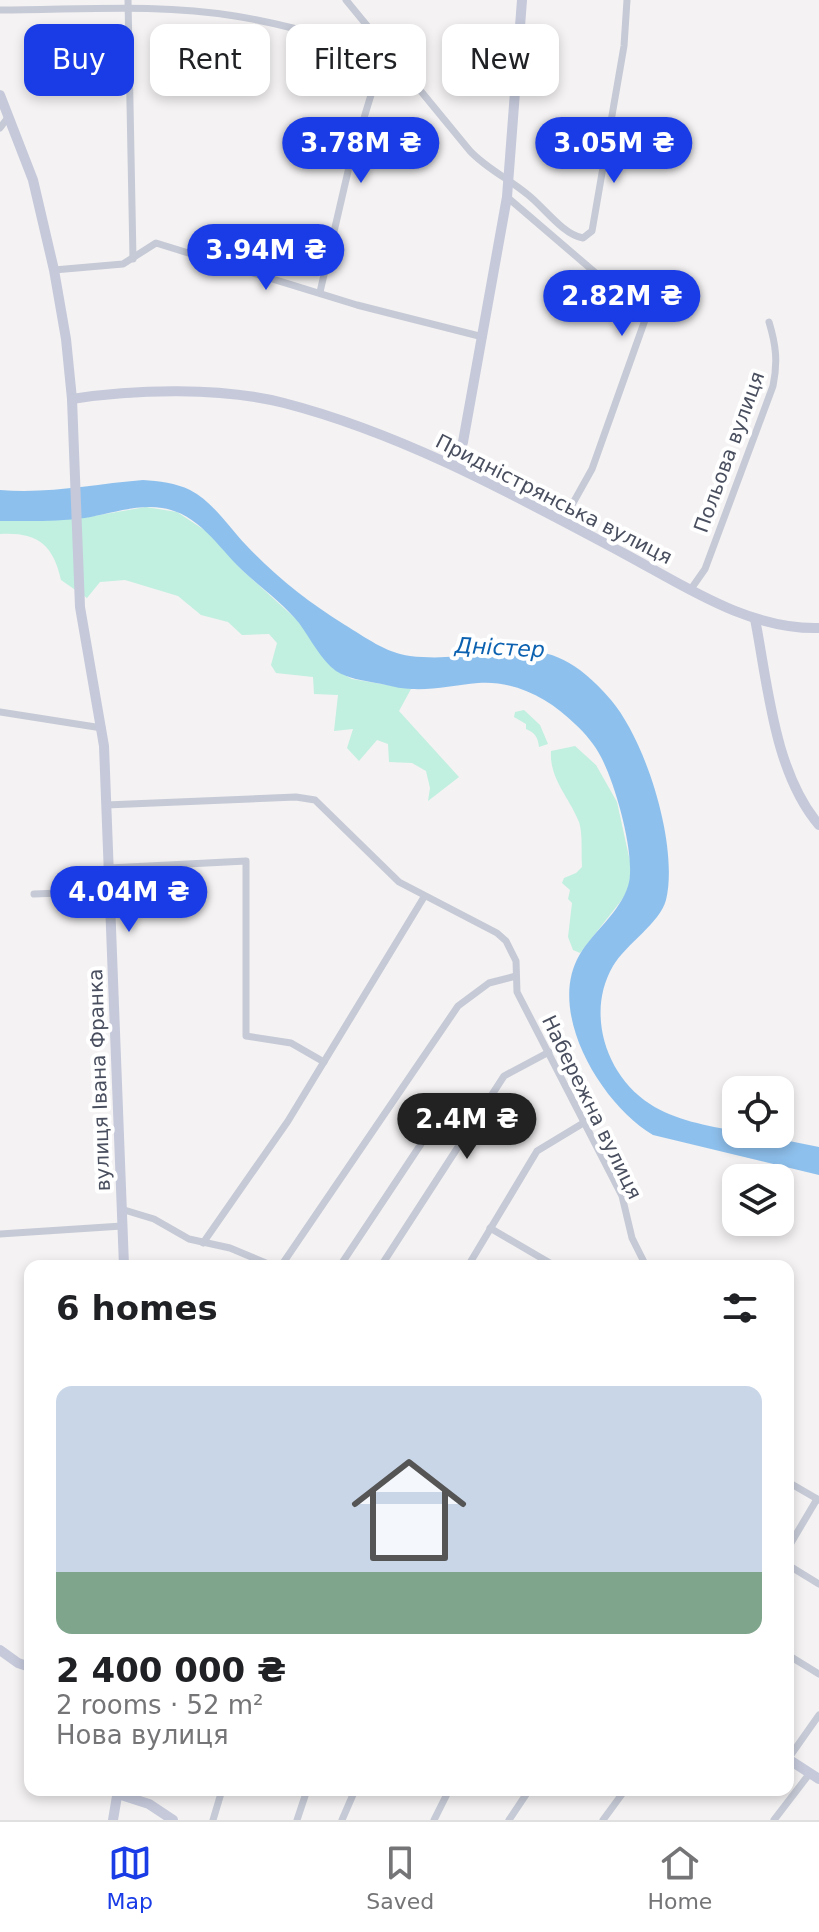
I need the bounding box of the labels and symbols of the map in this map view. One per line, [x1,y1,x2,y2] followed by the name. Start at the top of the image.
[287,117,435,185] pin: 3.78M ₴
[540,117,688,185] pin: 3.05M ₴
[192,224,340,292] pin: 3.94M ₴
[548,270,696,338] pin: 2.82M ₴
[689,368,769,536] street label: Польова вулиця
[432,429,676,569] street label: Придністрянська вулиця
[453,633,546,662] water label: Дністер
[55,866,203,934] pin: 4.04M ₴
[83,968,115,1192] street label: вулиця Івана Франка
[537,1011,647,1203] street label: Набережна вулиця
[402,1093,532,1161] pin: 2.4M ₴

